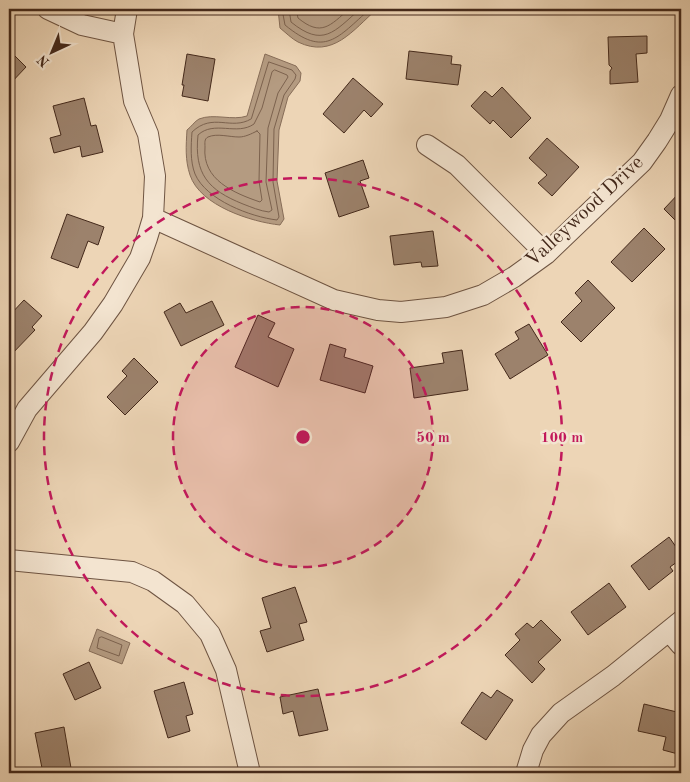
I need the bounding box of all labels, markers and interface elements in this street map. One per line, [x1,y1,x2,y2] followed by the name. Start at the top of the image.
[28,28,78,78] north arrow
[35,52,52,69] text: N
[522,153,648,271] street label: Valleywood Drive
[294,428,312,446] centre of rings
[416,431,450,446] text: 50 m
[541,431,583,446] text: 100 m

